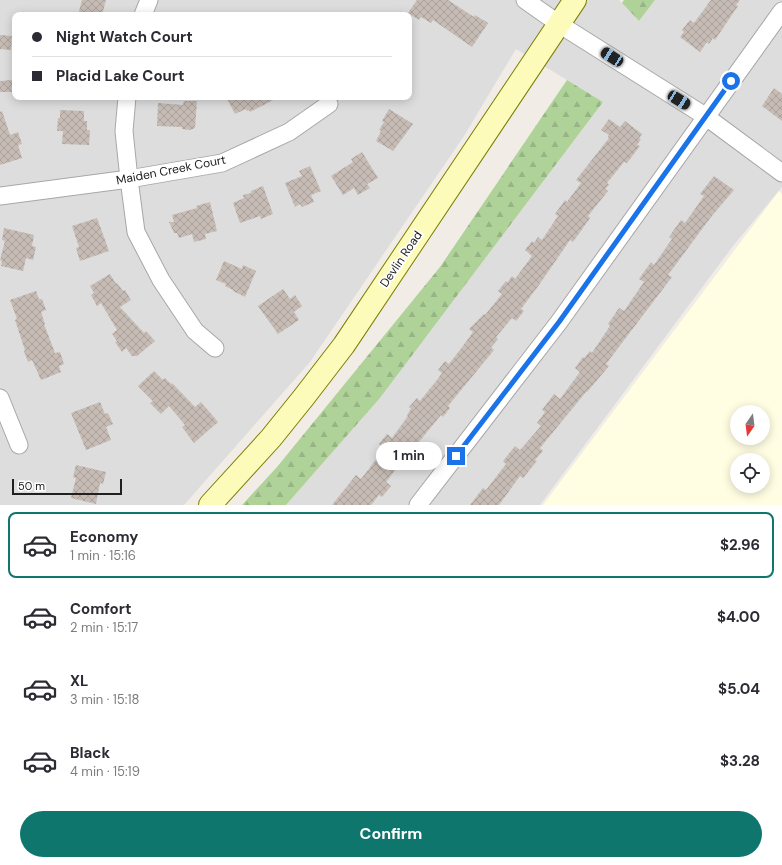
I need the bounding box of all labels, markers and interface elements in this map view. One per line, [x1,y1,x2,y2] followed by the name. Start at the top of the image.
[56,27,193,47] text: Night Watch Court
[599,45,625,69] car
[56,66,184,86] text: Placid Lake Court
[722,72,740,90] route start
[666,89,692,111] car
[115,151,227,188] street label: Maiden Creek Court
[376,228,426,290] street label: Devlin Road
[730,405,770,445] north arrow
[730,405,770,493] map controls
[376,442,442,470] callout: 1 min
[393,447,425,464] text: 1 min
[447,447,465,465] route end
[730,453,770,493] button: locate
[12,477,122,496] scale bar
[18,479,45,493] text: 50 m
[22,527,58,563] icon: car
[70,527,138,547] text: Economy
[720,535,760,555] text: $2.96
[70,547,136,564] text: 1 min · 15:16
[22,599,58,635] icon: car
[70,599,131,619] text: Comfort
[717,607,760,627] text: $4.00
[70,619,138,636] text: 2 min · 15:17
[22,671,58,707] icon: car
[70,671,88,691] text: XL
[718,679,760,699] text: $5.04
[70,691,139,708] text: 3 min · 15:18
[22,743,58,779] icon: car
[70,743,110,763] text: Black
[720,751,760,771] text: $3.28
[70,763,140,780] text: 4 min · 15:19
[20,811,762,857] button: Confirm

